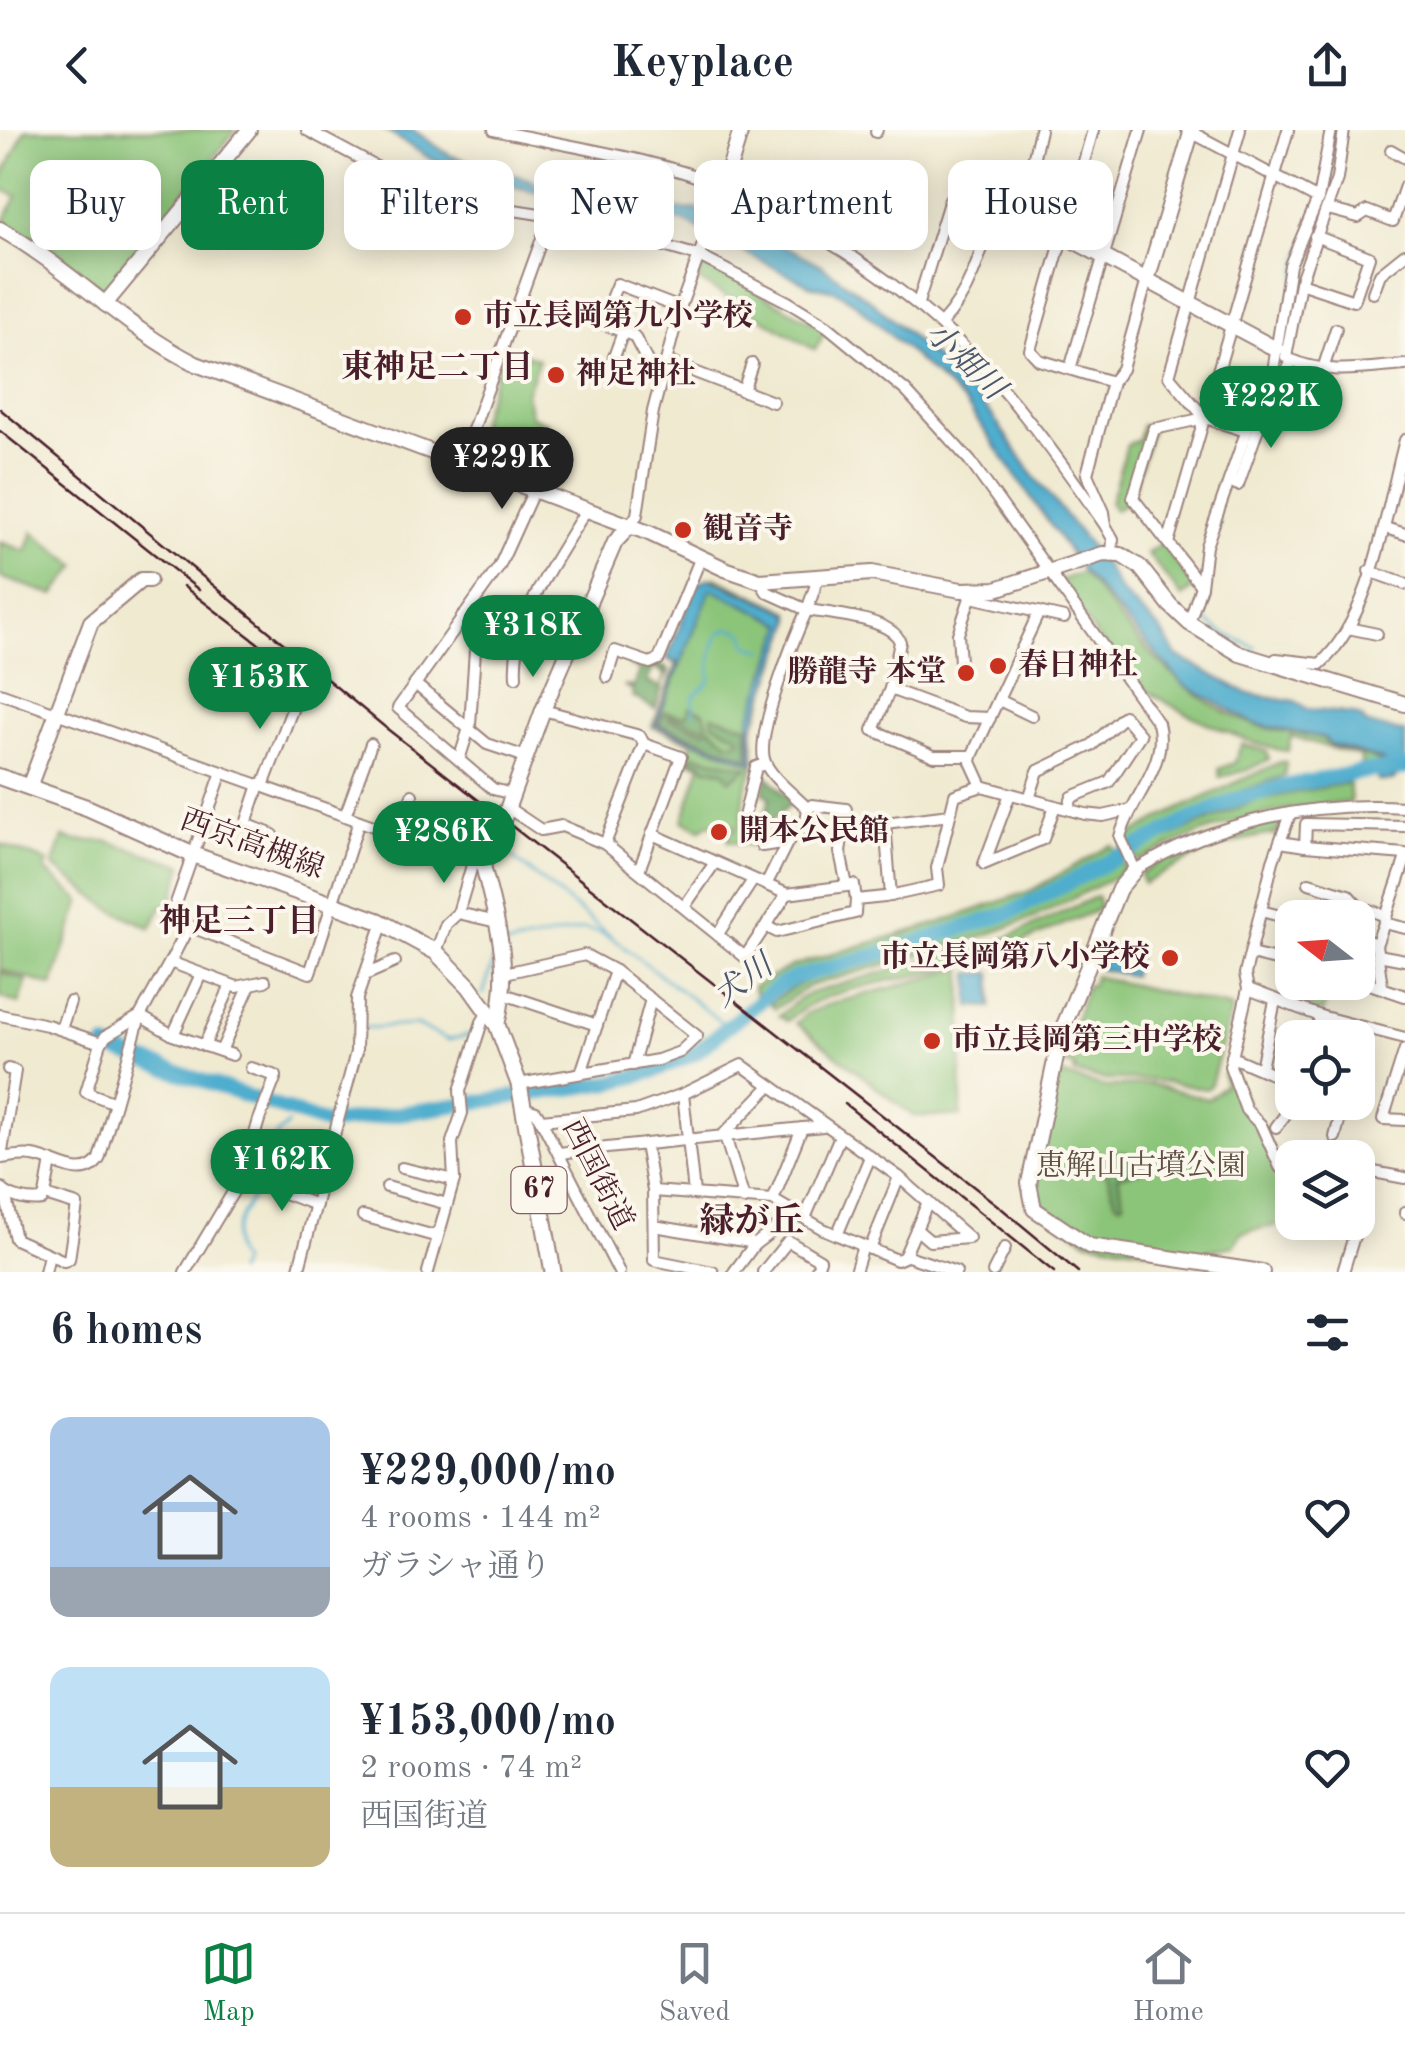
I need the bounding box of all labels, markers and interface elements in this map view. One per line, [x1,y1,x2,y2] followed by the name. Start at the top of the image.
[50,38,105,93] icon: back
[1300,38,1355,93] icon: share
[611,42,794,87] text: Keyplace
[30,160,161,250] chip: Buy
[181,160,324,250] chip: Rent
[344,160,514,250] chip: Filters
[534,160,674,250] chip: New
[694,160,928,250] chip: Apartment
[948,160,1113,250] chip: House
[483,299,753,332] place label: 市立長岡第九小学校
[452,306,474,328] marker: 市立長岡第九小学校
[918,315,1014,409] water label: 小畑川
[341,349,533,385] district label: 東神足二丁目
[576,357,696,390] place label: 神足神社
[545,364,567,386] marker: 神足神社
[1201,366,1341,451] pin: ¥222K
[1222,382,1320,414] text: ¥222K
[432,427,572,512] pin: ¥229K
[453,443,551,475] text: ¥229K
[703,512,793,545] place label: 観音寺
[672,519,694,541] marker: 観音寺
[463,595,603,680] pin: ¥318K
[484,611,582,643] text: ¥318K
[190,647,330,732] pin: ¥153K
[1018,648,1138,681] place label: 春日神社
[788,655,946,688] place label: 勝龍寺 本堂
[987,655,1009,677] marker: 春日神社
[955,662,977,684] marker: 勝龍寺 本堂
[211,663,309,695] text: ¥153K
[374,801,514,886] pin: ¥286K
[176,802,329,885] street label: 西京高槻線
[739,814,889,847] place label: 開本公民館
[395,817,493,849] text: ¥286K
[708,821,730,843] marker: 開本公民館
[1275,900,1375,1000] north arrow
[1275,900,1375,1240] map controls
[159,903,319,939] district label: 神足三丁目
[880,940,1150,973] place label: 市立長岡第八小学校
[707,946,782,1014] water label: 犬川
[1159,947,1181,969] marker: 市立長岡第八小学校
[1275,1020,1375,1120] button: locate
[952,1023,1222,1056] place label: 市立長岡第三中学校
[921,1030,943,1052] marker: 市立長岡第三中学校
[556,1113,640,1235] street label: 西国街道
[212,1129,352,1214] pin: ¥162K
[1275,1140,1375,1240] button: layers
[233,1145,331,1177] text: ¥162K
[1036,1149,1246,1182] park label: 恵解山古墳公園
[512,1167,566,1213] road number: 67
[699,1202,805,1240] district label: 緑が丘
[1300,1305,1355,1360] icon: filters
[50,1311,202,1353] text: 6 homes
[360,1452,616,1494] text: ¥229,000/mo
[130,1457,250,1577] icon: home
[1300,1490,1355,1545] icon: heart
[360,1503,601,1535] text: 4 rooms · 144 m²
[360,1552,551,1584] text: ガラシャ通り
[360,1702,616,1744] text: ¥153,000/mo
[130,1707,250,1827] icon: home
[1300,1740,1355,1795] icon: heart
[360,1753,582,1785] text: 2 rooms · 74 m²
[360,1802,488,1834] text: 西国街道
[201,1936,256,2031] tab: Map
[659,1936,730,2031] tab: Saved
[1133,1936,1204,2031] tab: Home

